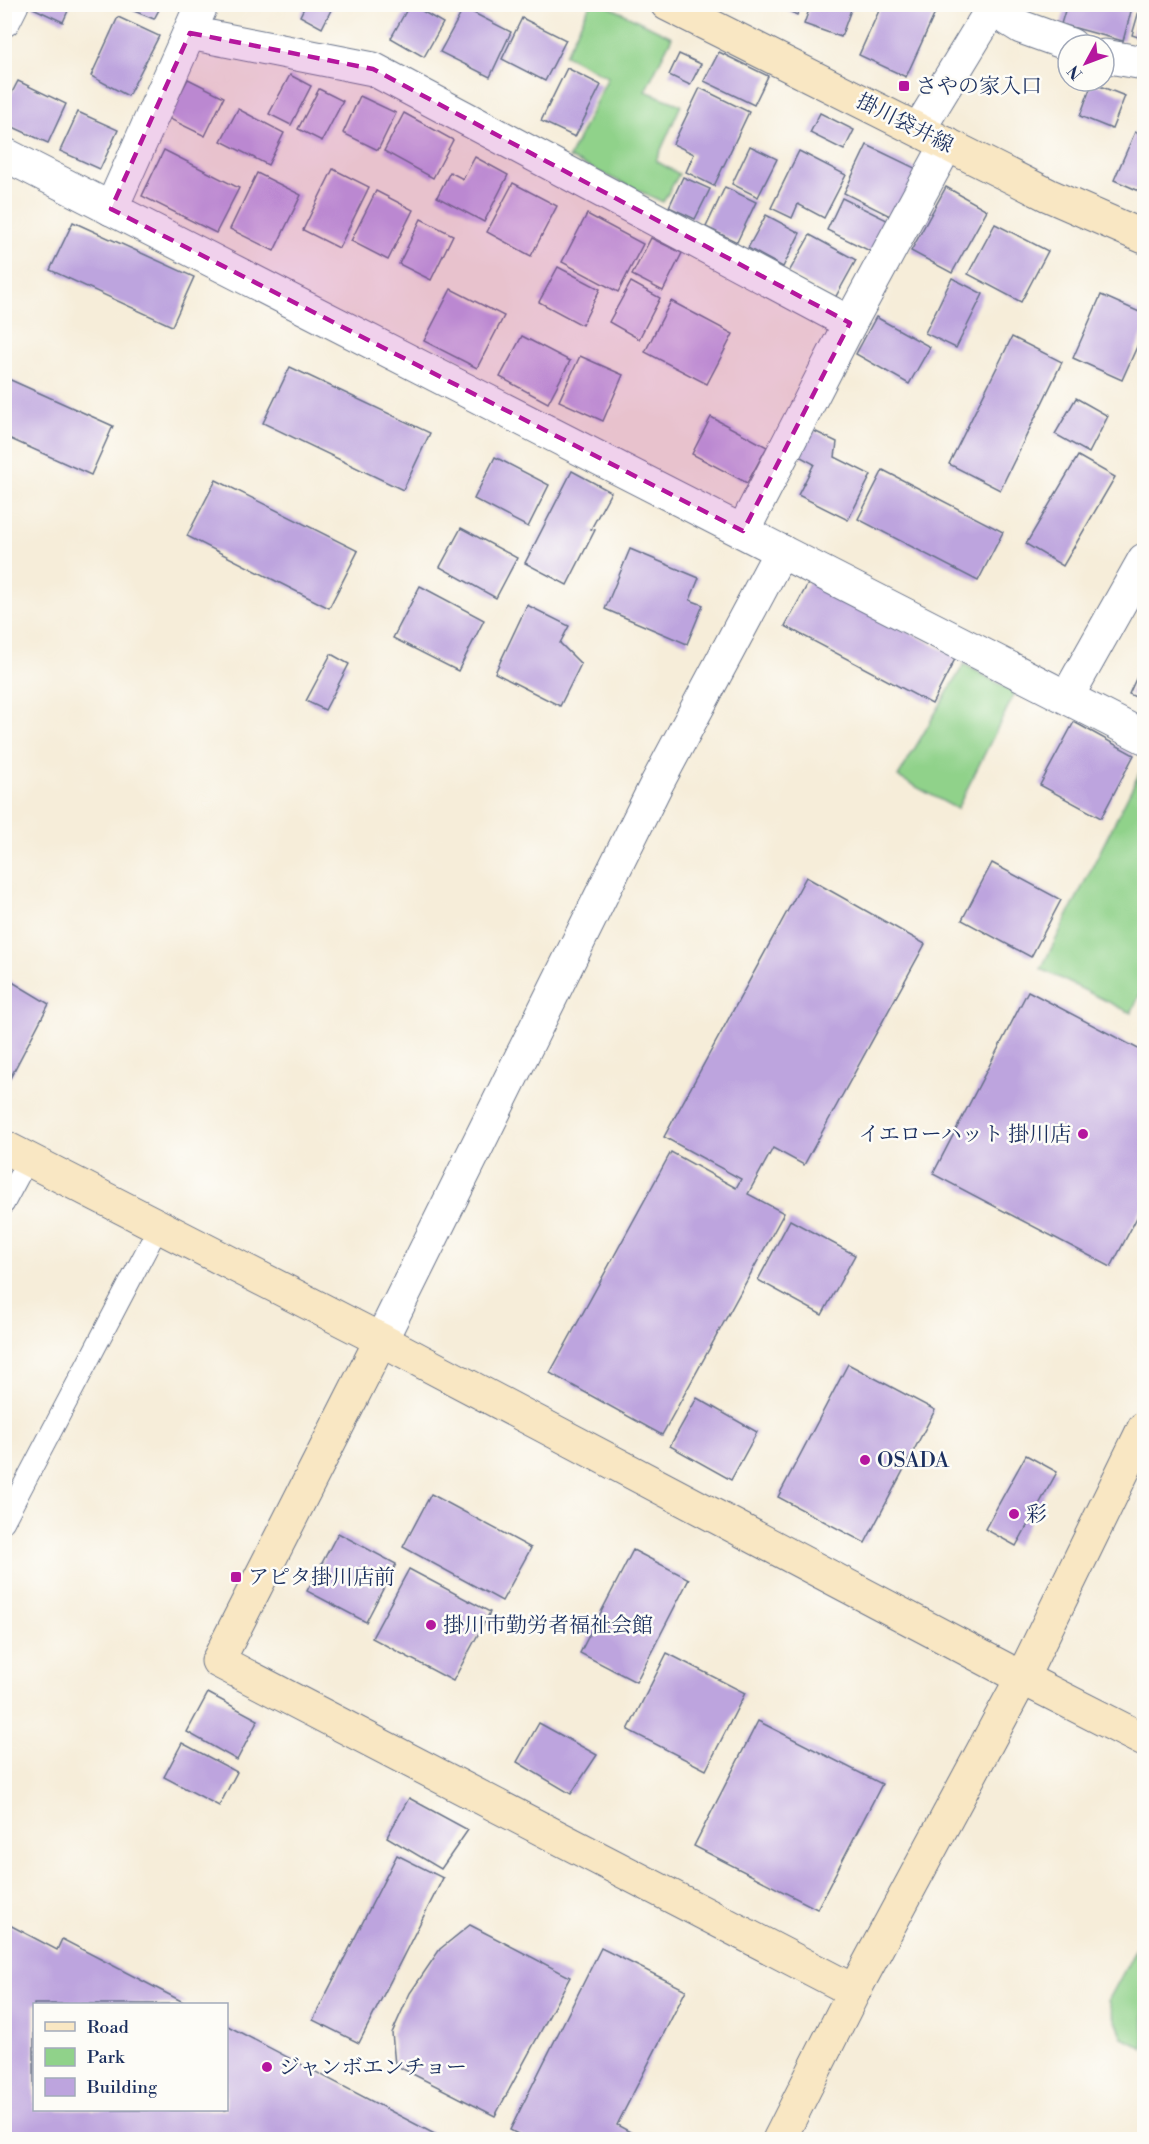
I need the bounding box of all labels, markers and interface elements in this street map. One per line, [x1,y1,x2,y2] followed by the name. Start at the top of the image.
[1056,33,1116,93] north arrow
[1064,61,1087,84] text: N
[916,74,1042,100] place label: さやの家入口
[897,79,911,93] marker: さやの家入口
[852,88,957,159] street label: 掛川袋井線
[859,1122,1071,1148] place label: イエローハット 掛川店
[1076,1127,1090,1141] marker: イエローハット 掛川店
[877,1448,950,1474] place label: OSADA
[858,1453,872,1467] marker: OSADA
[1026,1502,1047,1528] place label: 彩
[1007,1507,1021,1521] marker: 彩
[248,1565,395,1591] place label: アピタ掛川店前
[229,1570,243,1584] marker: アピタ掛川店前
[443,1613,653,1639] place label: 掛川市勤労者福祉会館
[424,1618,438,1632] marker: 掛川市勤労者福祉会館
[33,2003,228,2111] legend
[87,2016,130,2039] text: Road
[87,2046,126,2069] text: Park
[279,2055,467,2081] place label: ジャンボエンチョー
[260,2060,274,2074] marker: ジャンボエンチョー
[86,2076,158,2099] text: Building

